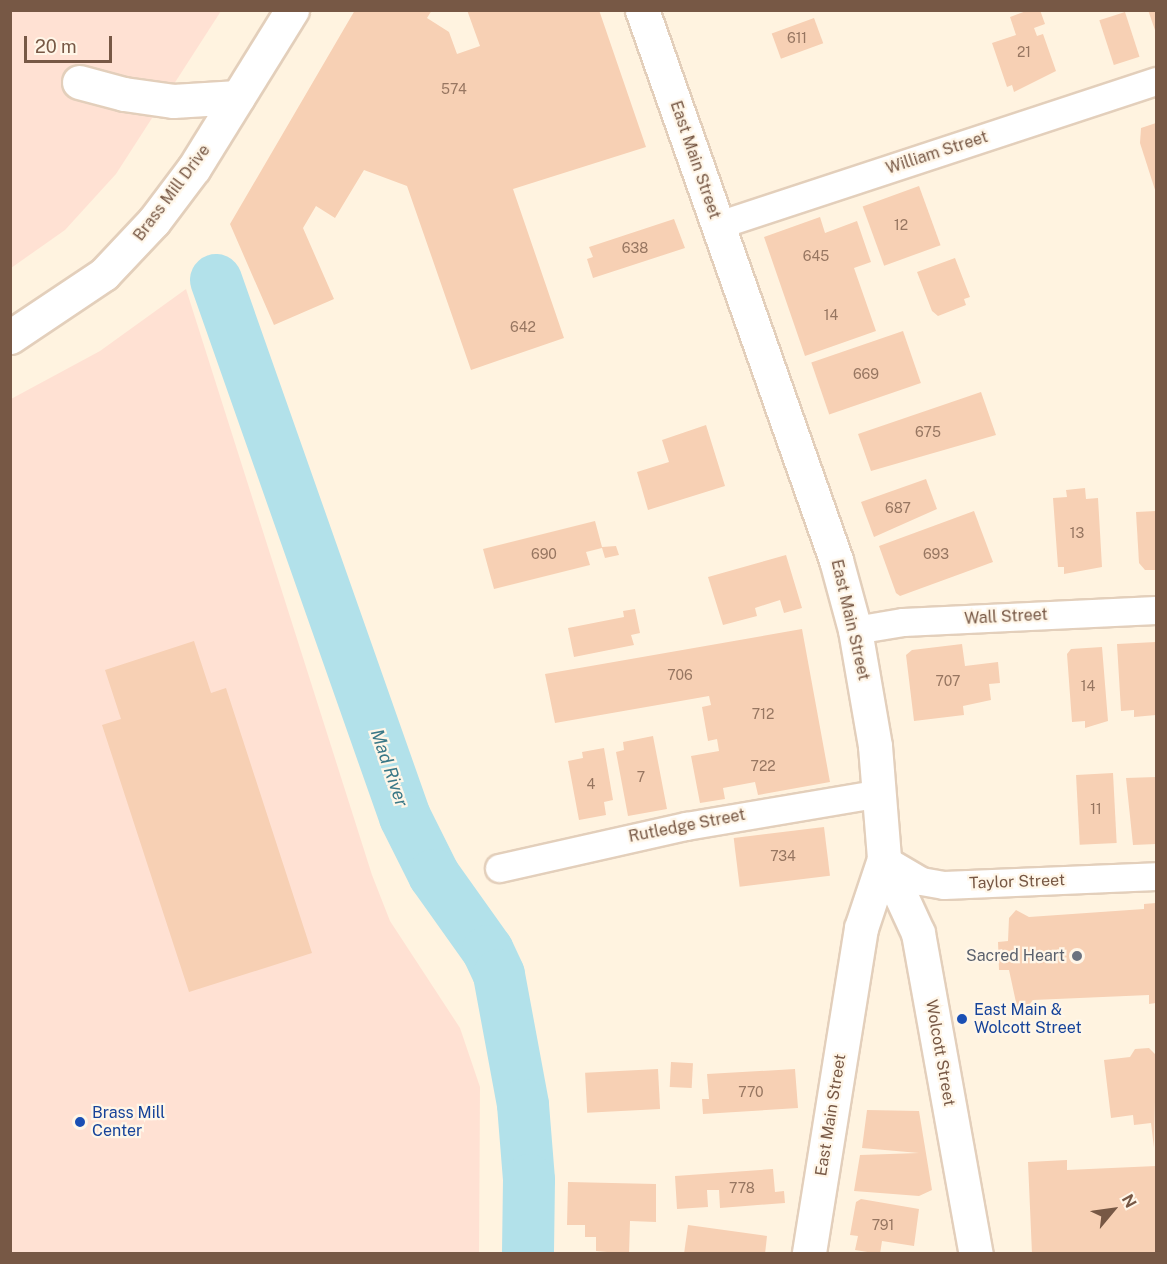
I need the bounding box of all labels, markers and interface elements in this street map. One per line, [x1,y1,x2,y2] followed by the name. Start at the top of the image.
[27,24,116,62] scale bar
[787,30,807,46] house number: 611
[35,36,77,57] text: 20 m
[1017,44,1031,60] house number: 21
[441,81,467,97] house number: 574
[666,98,724,222] street label: East Main Street
[884,127,990,179] street label: William Street
[130,141,214,245] street label: Brass Mill Drive
[894,217,908,233] house number: 12
[622,240,648,256] house number: 638
[803,248,829,264] house number: 645
[824,307,838,323] house number: 14
[510,319,536,335] house number: 642
[853,366,879,382] house number: 669
[915,424,941,440] house number: 675
[885,500,911,516] house number: 687
[1070,525,1084,541] house number: 13
[531,546,557,562] house number: 690
[923,546,949,562] house number: 693
[827,558,873,682] street label: East Main Street
[964,605,1048,629] street label: Wall Street
[667,667,693,683] house number: 706
[936,673,960,689] house number: 707
[1081,678,1095,694] house number: 14
[752,706,774,722] house number: 712
[366,726,412,810] water label: Mad River
[750,758,776,774] house number: 722
[637,769,645,785] house number: 7
[587,776,595,792] house number: 4
[1090,801,1102,817] house number: 11
[627,805,747,847] street label: Rutledge Street
[770,848,796,864] house number: 734
[969,871,1065,893] street label: Taylor Street
[966,946,1065,966] place label: Sacred Heart
[1070,949,1084,963] marker: Sacred Heart
[921,998,959,1108] street label: Wolcott Street
[974,1000,1082,1038] place label: East Main & Wolcott Street
[955,1012,969,1026] marker: East Main & Wolcott Street
[812,1053,850,1177] street label: East Main Street
[738,1084,764,1100] house number: 770
[92,1103,165,1141] place label: Brass Mill Center
[73,1115,87,1129] marker: Brass Mill Center
[729,1180,755,1196] house number: 778
[1083,1180,1143,1240] north arrow
[1118,1191,1141,1211] text: N
[872,1217,894,1233] house number: 791

